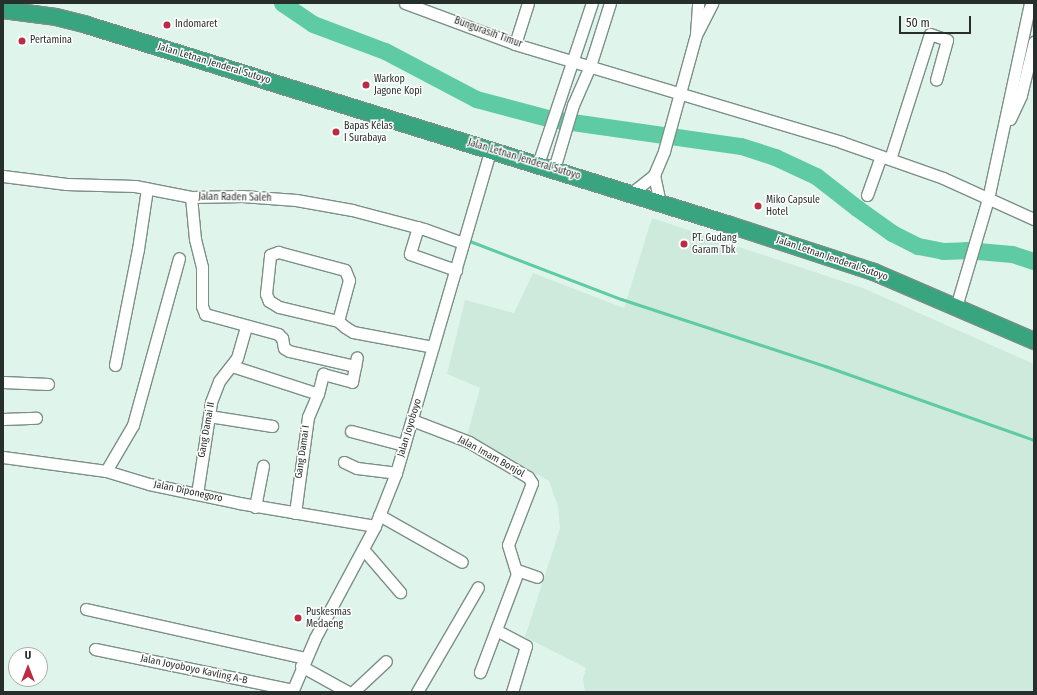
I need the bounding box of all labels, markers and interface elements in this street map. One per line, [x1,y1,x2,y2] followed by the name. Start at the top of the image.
[901,8,973,34] scale bar
[452,15,524,51] street label: Bungurasih Timur
[906,16,930,30] text: 50 m
[175,19,218,31] place label: Indomaret
[162,20,172,30] marker: Indomaret
[30,35,72,47] place label: Pertamina
[17,36,27,46] marker: Pertamina
[156,41,272,87] street label: Jalan Letnan Jenderal Sutoyo
[374,73,422,96] place label: Warkop Jagone Kopi
[361,80,371,90] marker: Warkop Jagone Kopi
[344,120,393,144] place label: Bapas Kelas I Surabaya
[331,127,341,137] marker: Bapas Kelas I Surabaya
[466,137,582,183] street label: Jalan Letnan Jenderal Sutoyo
[198,191,272,205] street label: Jalan Raden Saleh
[766,194,820,218] place label: Miko Capsule Hotel
[753,201,763,211] marker: Miko Capsule Hotel
[692,232,737,256] place label: PT. Gudang Garam Tbk
[775,234,889,284] street label: Jalan Letnan Jenderal Sutoyo
[679,239,689,249] marker: PT. Gudang Garam Tbk
[395,397,425,459] street label: Jalan Joyoboyo
[196,401,218,459] street label: Gang Damai II
[293,425,313,479] street label: Gang Damai I
[456,434,526,480] street label: Jalan Imam Bonjol
[153,479,223,505] street label: Jalan Diponegoro
[306,606,351,630] place label: Puskesmas Medaeng
[293,613,303,623] marker: Puskesmas Medaeng
[8,647,48,687] north arrow
[25,649,31,662] text: U
[139,653,249,687] street label: Jalan Joyoboyo Kavling A-B

